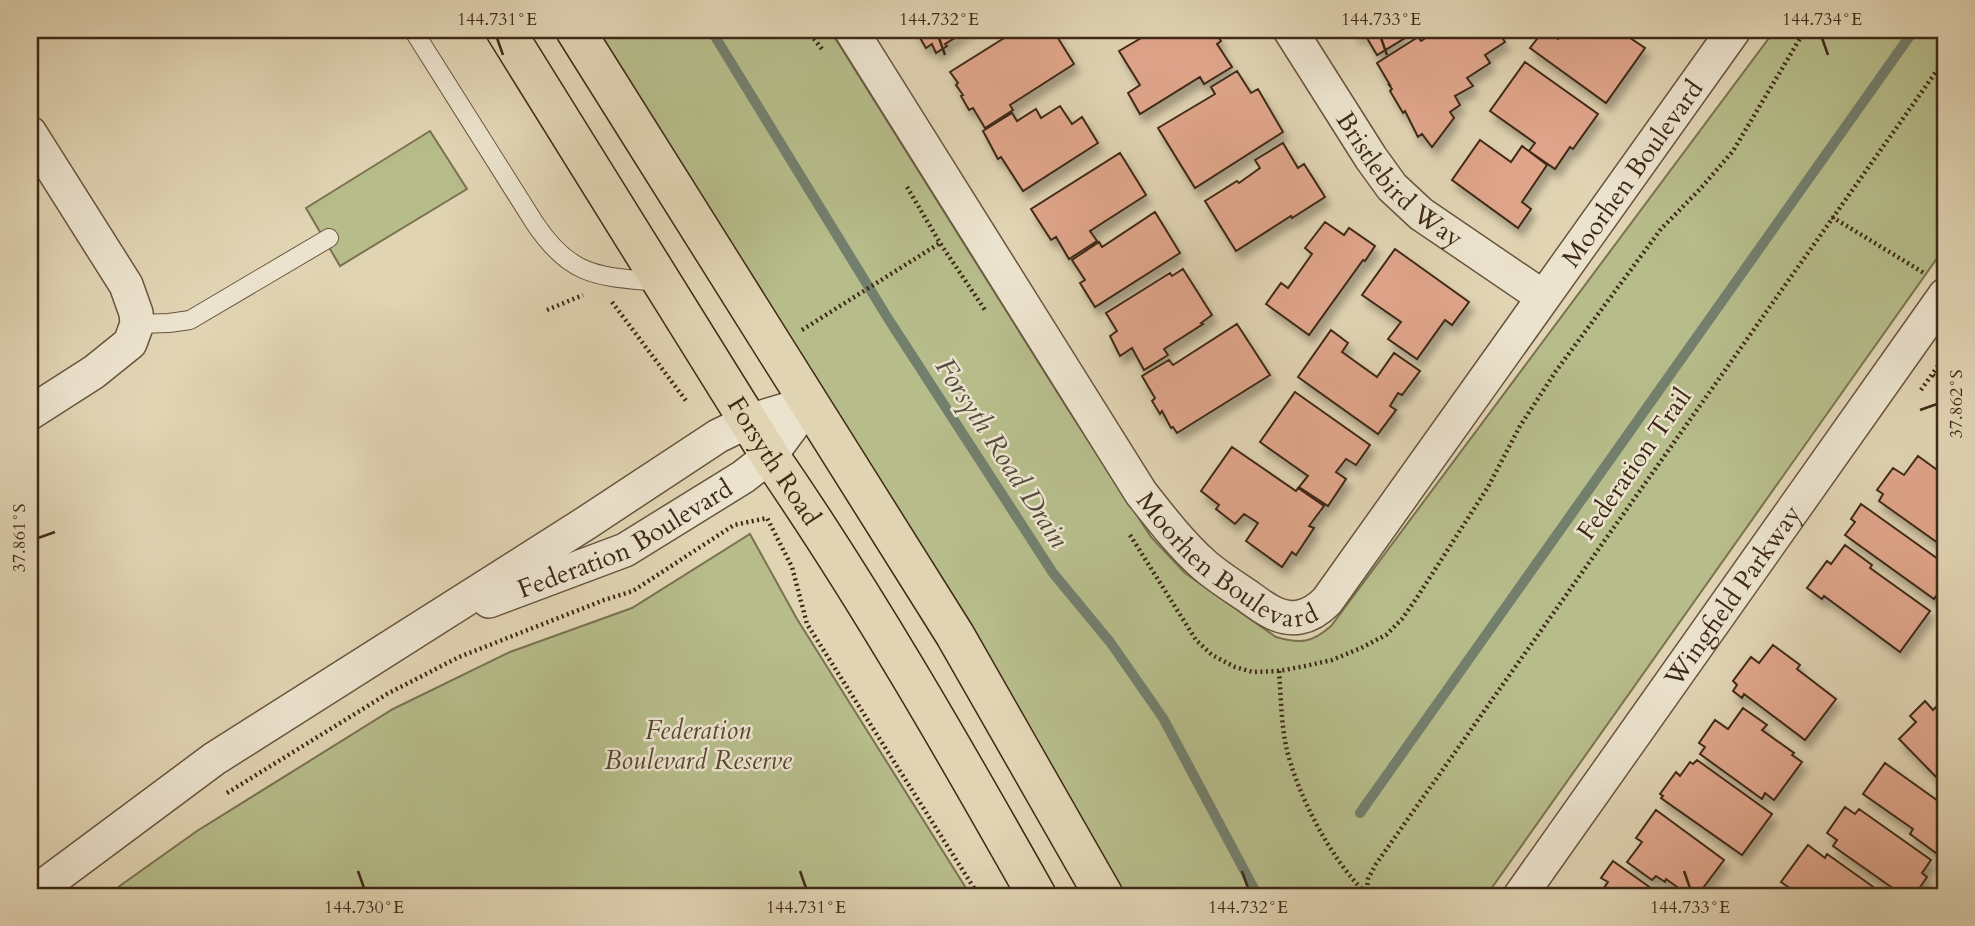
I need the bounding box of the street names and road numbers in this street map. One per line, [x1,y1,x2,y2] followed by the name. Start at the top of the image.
[1553,72,1711,274] street label: Moorhen Boulevard
[1328,105,1470,255] street label: Bristlebird Way
[1569,381,1700,547] street label: Federation Trail
[720,389,829,532] street label: Forsyth Road
[513,470,739,606] street label: Federation Boulevard
[1129,484,1324,635] street label: Moorhen Boulevard
[1655,497,1809,694] street label: Wingfield Parkway

